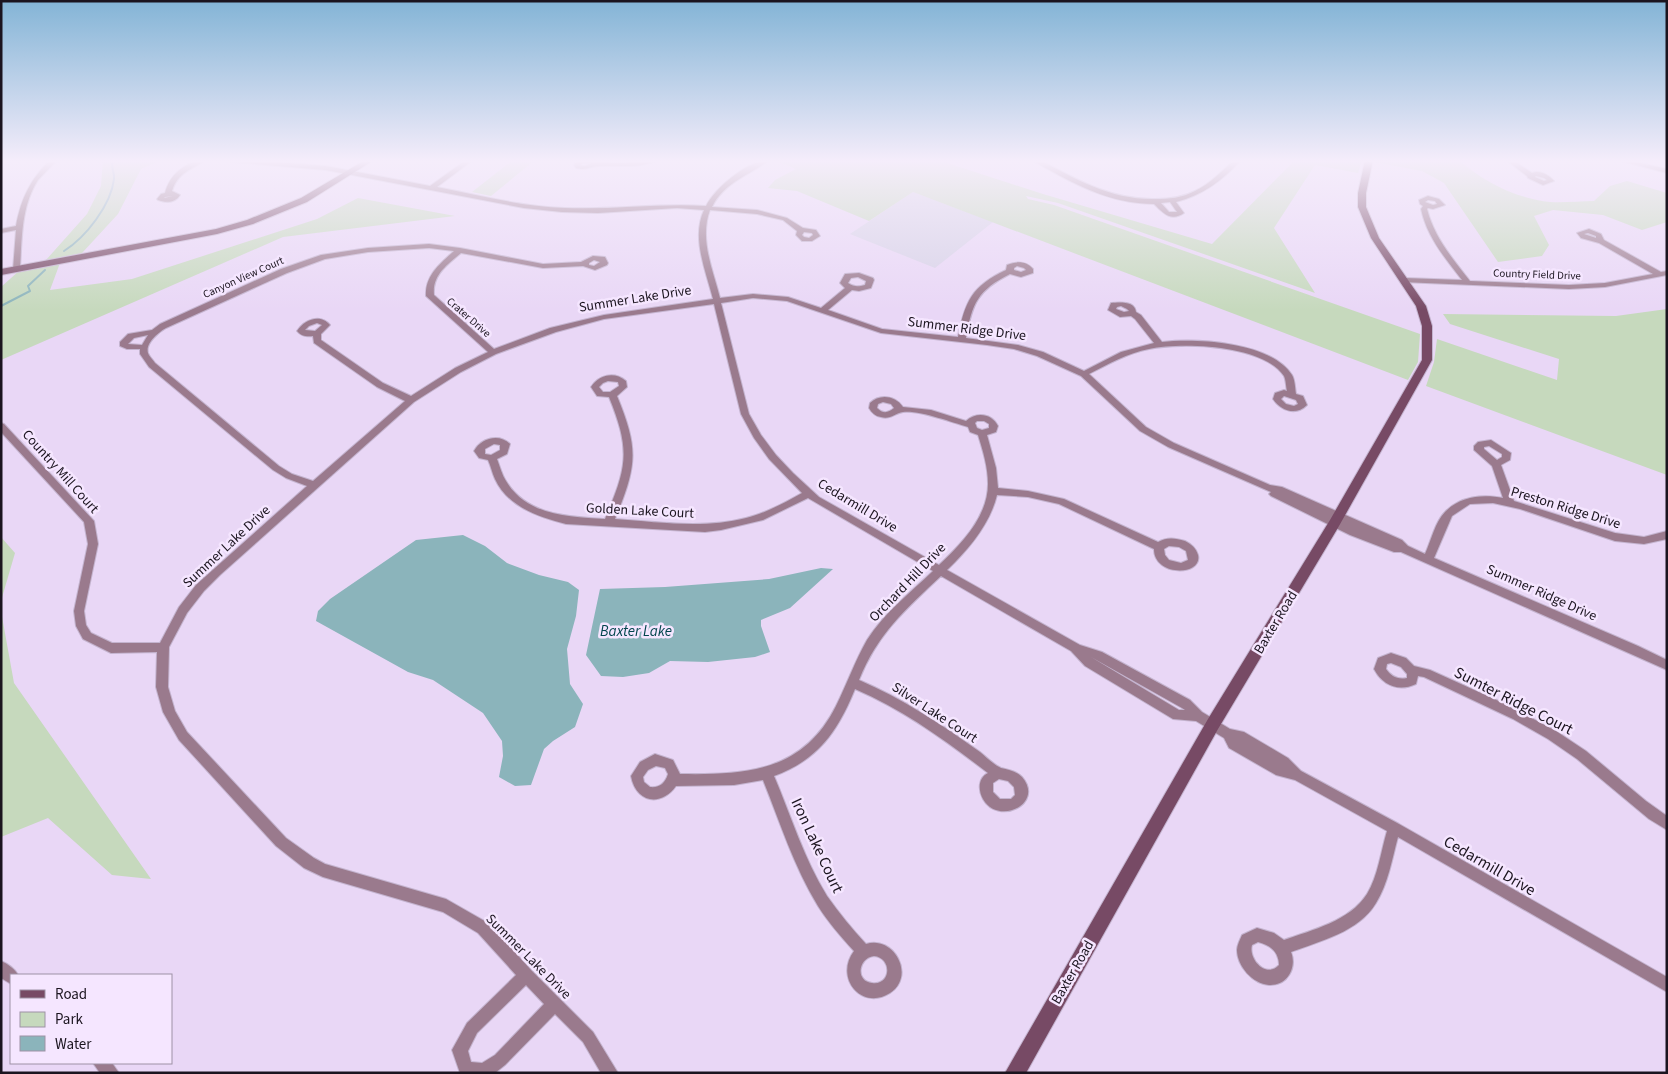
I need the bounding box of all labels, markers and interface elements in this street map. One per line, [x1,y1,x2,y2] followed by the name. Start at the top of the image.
[200,253,286,302] street label: Canyon View Court
[1493,265,1582,284] street label: Country Field Drive
[578,280,693,318] street label: Summer Lake Drive
[443,294,494,341] street label: Crater Drive
[907,312,1027,346] street label: Summer Ridge Drive
[17,425,103,518] street label: Country Mill Court
[814,474,901,538] street label: Cedarmill Drive
[1508,482,1623,534] street label: Preston Ridge Drive
[585,498,695,524] street label: Golden Lake Court
[178,501,275,593] street label: Summer Lake Drive
[865,539,951,627] street label: Orchard Hill Drive
[1483,560,1600,626] street label: Summer Ridge Drive
[1249,587,1303,658] street label: Baxter Road
[600,621,672,642] water label: Baxter Lake
[1450,661,1577,741] street label: Sumter Ridge Court
[888,678,981,748] street label: Silver Lake Court
[786,794,849,897] street label: Iron Lake Court
[1439,831,1540,901] street label: Cedarmill Drive
[481,909,576,1004] street label: Summer Lake Drive
[1047,937,1099,1008] street label: Baxter Road
[10,974,172,1064] legend
[55,984,87,1005] text: Road
[55,1009,84,1030] text: Park
[55,1034,92,1055] text: Water

